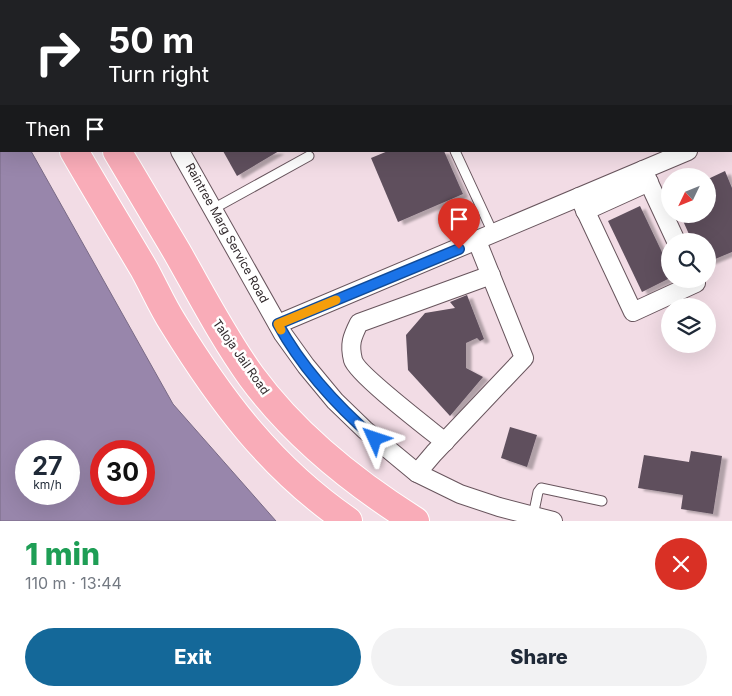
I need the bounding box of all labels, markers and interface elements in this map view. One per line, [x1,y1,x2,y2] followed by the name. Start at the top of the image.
[108,19,194,61] text: 50 m
[25,20,90,85] icon: right
[108,61,209,87] text: Turn right
[81,115,109,143] icon: arrive
[25,118,71,141] text: Then
[183,160,272,305] street label: Raintree Marg Service Road
[661,168,716,222] north arrow
[661,168,716,353] map controls
[438,198,480,249] pin
[445,205,473,233] icon: arrive
[661,233,716,288] button: search
[661,298,716,353] button: layers
[210,316,273,397] street label: Taloja Jail Road
[348,412,400,464] position arrow
[90,440,155,505] speed limit sign: 30
[32,451,63,481] text: 27
[33,477,62,492] text: km/h
[25,536,100,572] text: 1 min
[655,538,707,590] button: close
[25,573,122,593] text: 110 m · 13:44
[25,628,361,686] button: Exit
[371,628,707,686] button: Share

